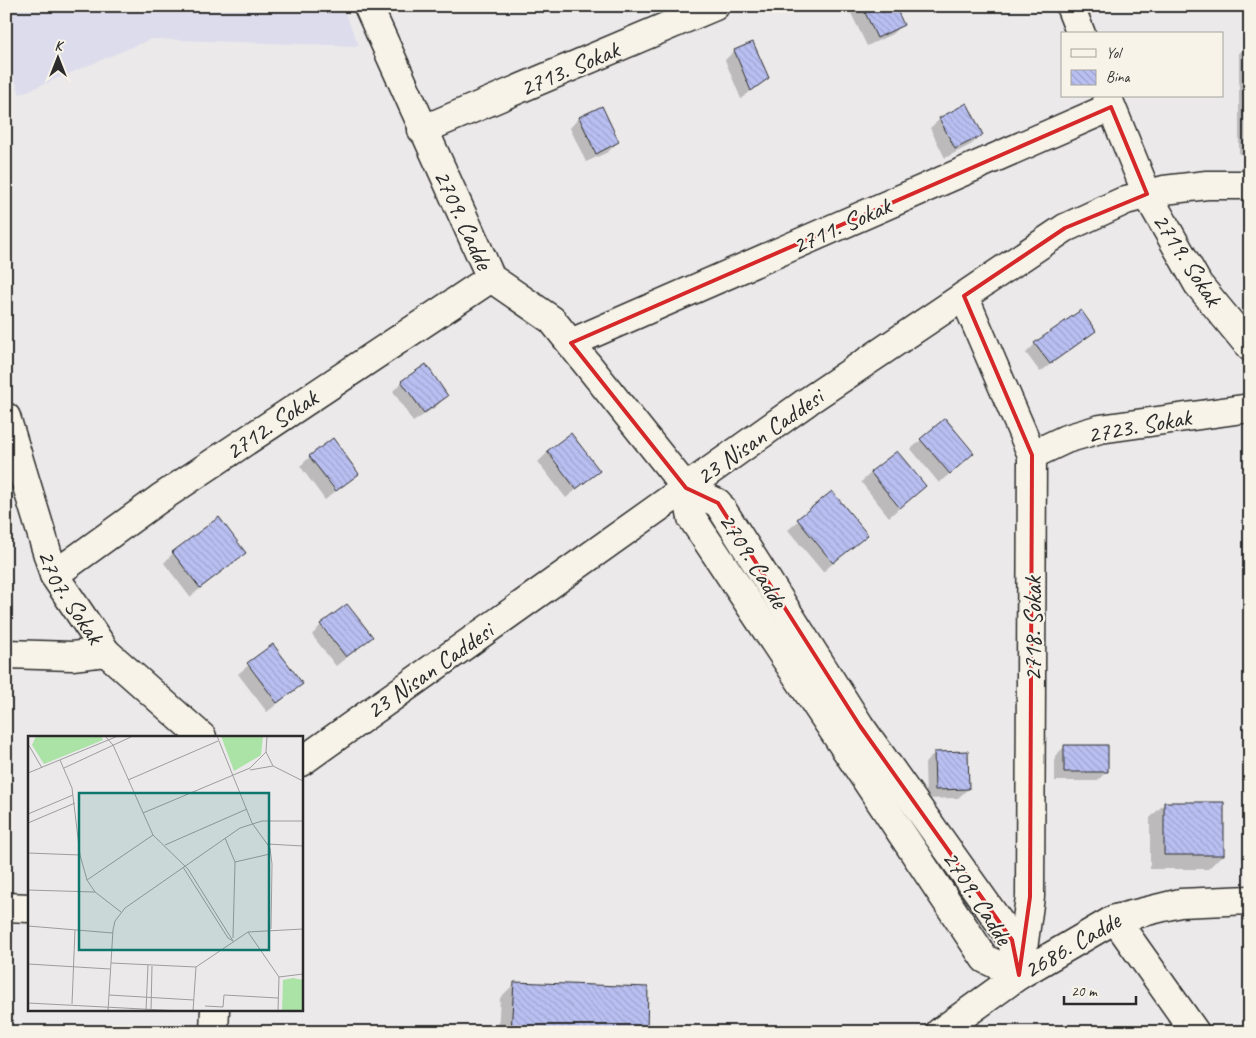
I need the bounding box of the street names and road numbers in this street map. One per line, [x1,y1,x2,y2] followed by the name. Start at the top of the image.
[515,33,626,104] street label: 2713. Sokak
[426,164,501,276] street label: 2709. Cadde
[787,189,898,262] street label: 2711. Sokak
[1145,207,1230,314] street label: 2719. Sokak
[690,379,832,492] street label: 23 Nisan Caddesi
[219,381,326,467] street label: 2712. Sokak
[1085,401,1195,451] street label: 2723. Sokak
[711,507,796,616] street label: 2709. Cadde
[30,546,112,652] street label: 2707. Sokak
[1017,575,1049,682] street label: 2718. Sokak
[360,613,502,726] street label: 23 Nisan Caddesi
[935,844,1021,952] street label: 2709. Cadde
[1018,904,1128,986] street label: 2686. Cadde

